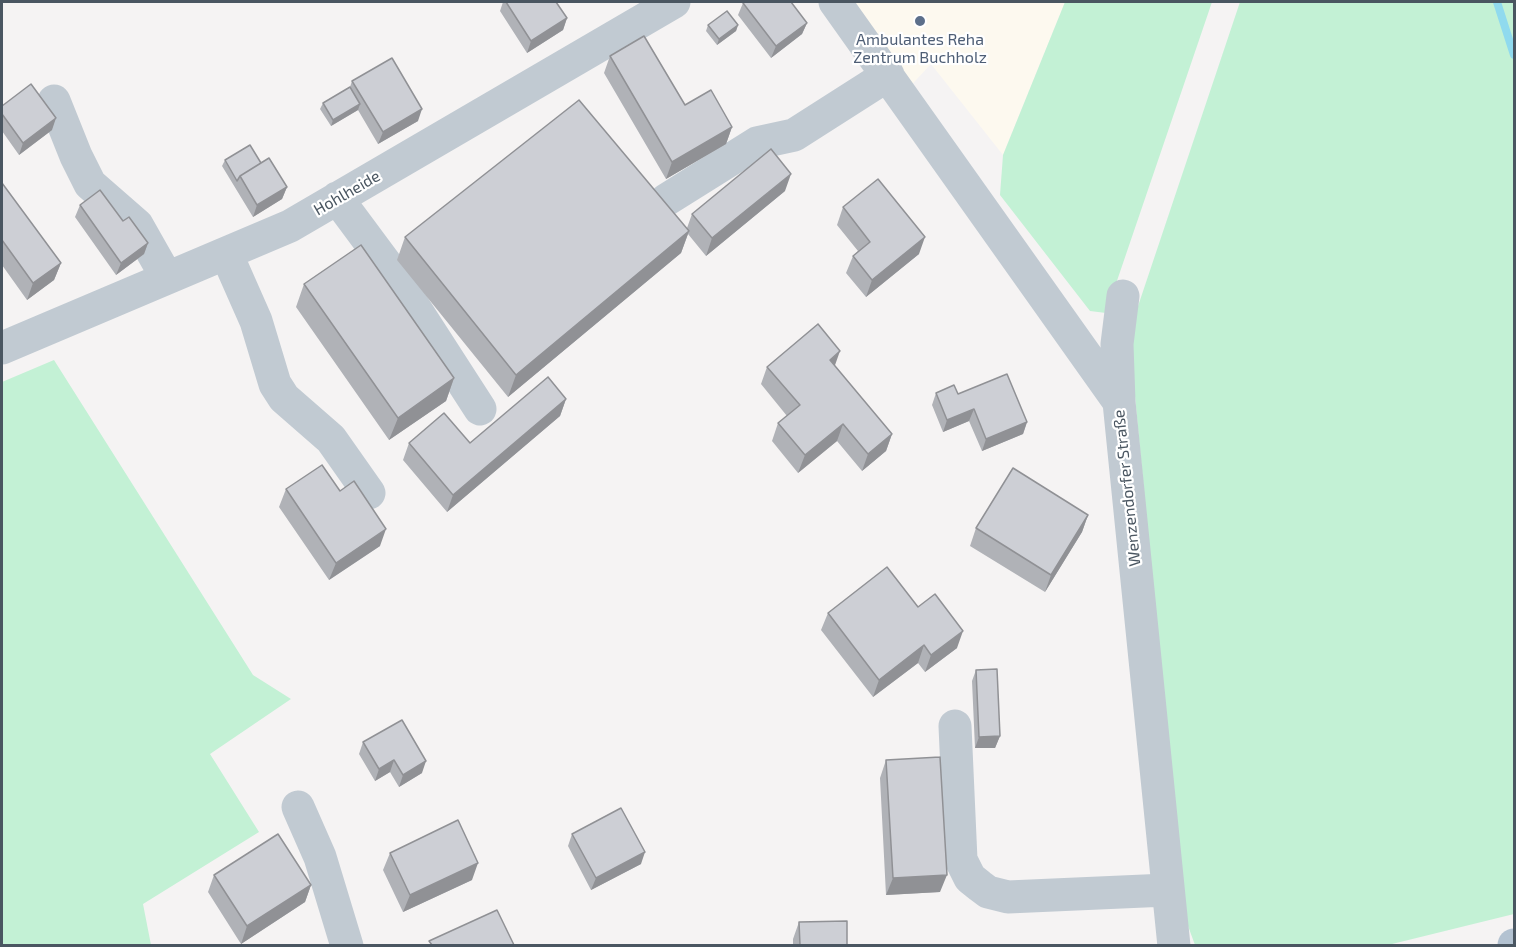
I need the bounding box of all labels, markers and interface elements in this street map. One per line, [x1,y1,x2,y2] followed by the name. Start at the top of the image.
[913,14,927,28] marker: Ambulantes Reha Zentrum Buchholz
[853,30,987,68] place label: Ambulantes Reha Zentrum Buchholz
[310,166,384,220] street label: Hohlheide
[1109,409,1145,567] street label: Wenzendorfer Straße

